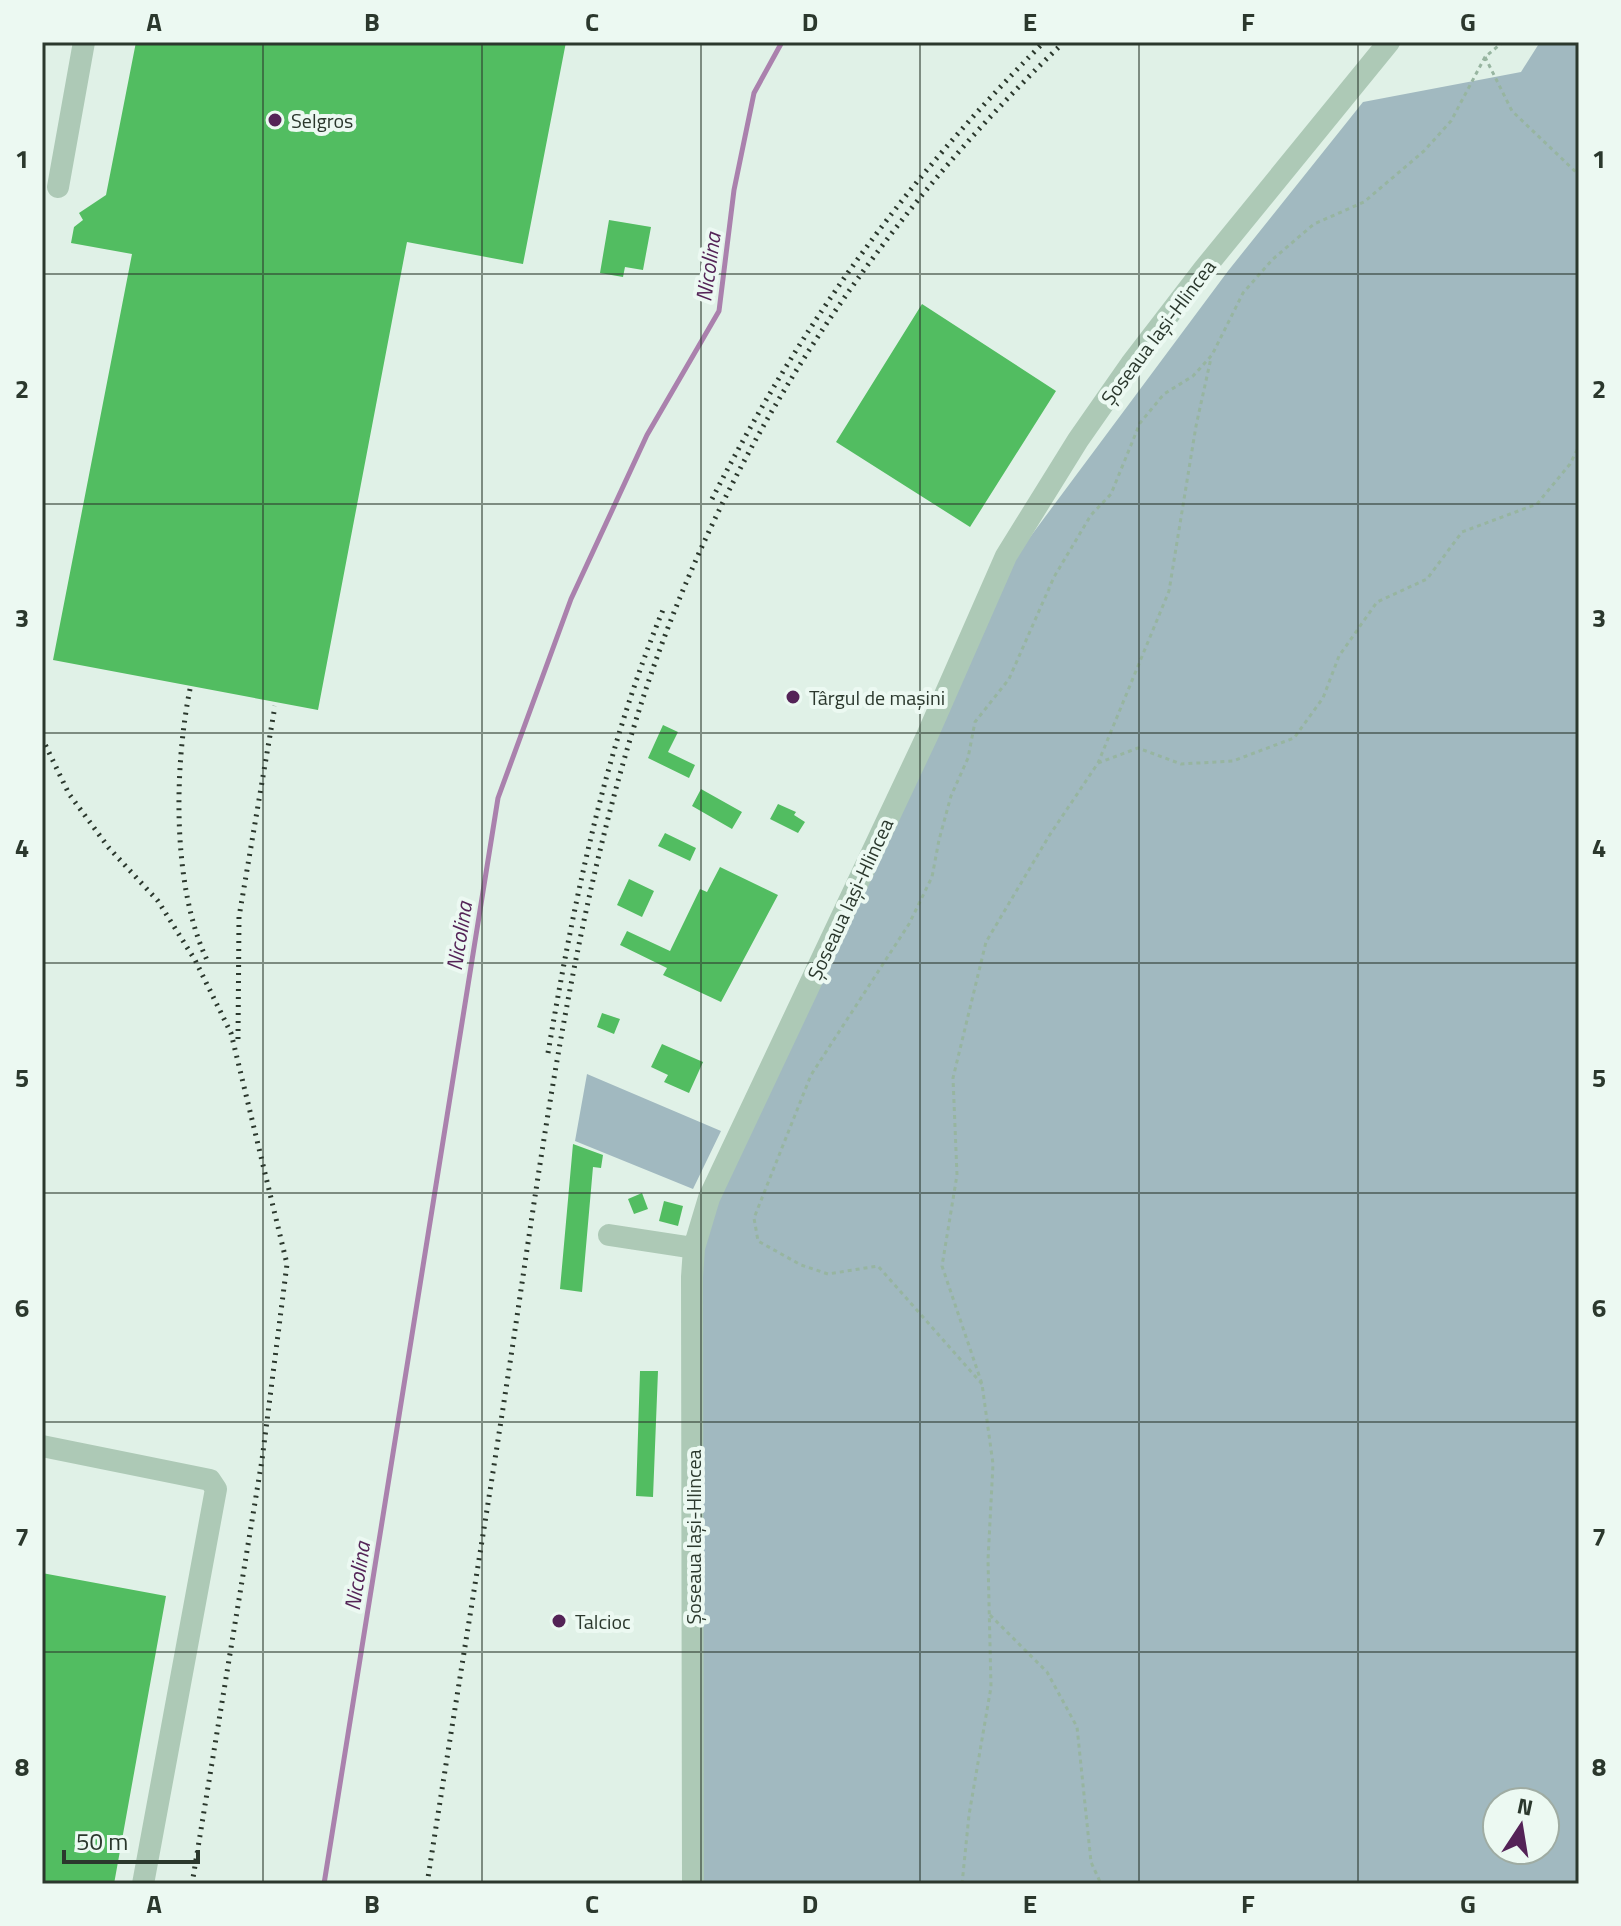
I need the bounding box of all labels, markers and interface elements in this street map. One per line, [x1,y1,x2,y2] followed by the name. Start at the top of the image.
[146,2,162,41] text: A
[364,2,380,41] text: B
[585,2,599,41] text: C
[802,2,818,41] text: D
[1023,2,1037,41] text: E
[1241,2,1255,41] text: F
[1460,2,1476,41] text: G
[291,105,353,136] place label: Selgros
[266,111,284,129] marker: Selgros
[15,139,29,178] text: 1
[1592,139,1606,178] text: 1
[686,228,730,304] water label: Nicolina
[1093,253,1223,411] street label: Șoseaua Iași-Hlincea
[15,369,29,408] text: 2
[1592,369,1606,408] text: 2
[15,598,29,637] text: 3
[1592,598,1606,637] text: 3
[809,682,945,713] place label: Târgul de mașini
[784,688,802,706] marker: Târgul de mașini
[799,813,901,985] street label: Șoseaua Iași-Hlincea
[15,828,29,867] text: 4
[1592,828,1606,867] text: 4
[437,897,482,973] water label: Nicolina
[15,1058,29,1097] text: 5
[1592,1058,1606,1097] text: 5
[15,1288,29,1327] text: 6
[1592,1288,1606,1327] text: 6
[678,1449,709,1625] street label: Șoseaua Iași-Hlincea
[15,1517,29,1556] text: 7
[1592,1517,1606,1556] text: 7
[335,1537,380,1613] water label: Nicolina
[575,1606,631,1637] place label: Talcioc
[550,1612,568,1630] marker: Talcioc
[15,1747,29,1786] text: 8
[1592,1747,1606,1786] text: 8
[1481,1786,1561,1866] north arrow
[1514,1788,1536,1825] text: N
[64,1814,198,1864] scale bar
[76,1823,128,1859] text: 50 m
[146,1884,162,1923] text: A
[364,1884,380,1923] text: B
[585,1884,599,1923] text: C
[802,1884,818,1923] text: D
[1023,1884,1037,1923] text: E
[1241,1884,1255,1923] text: F
[1460,1884,1476,1923] text: G

